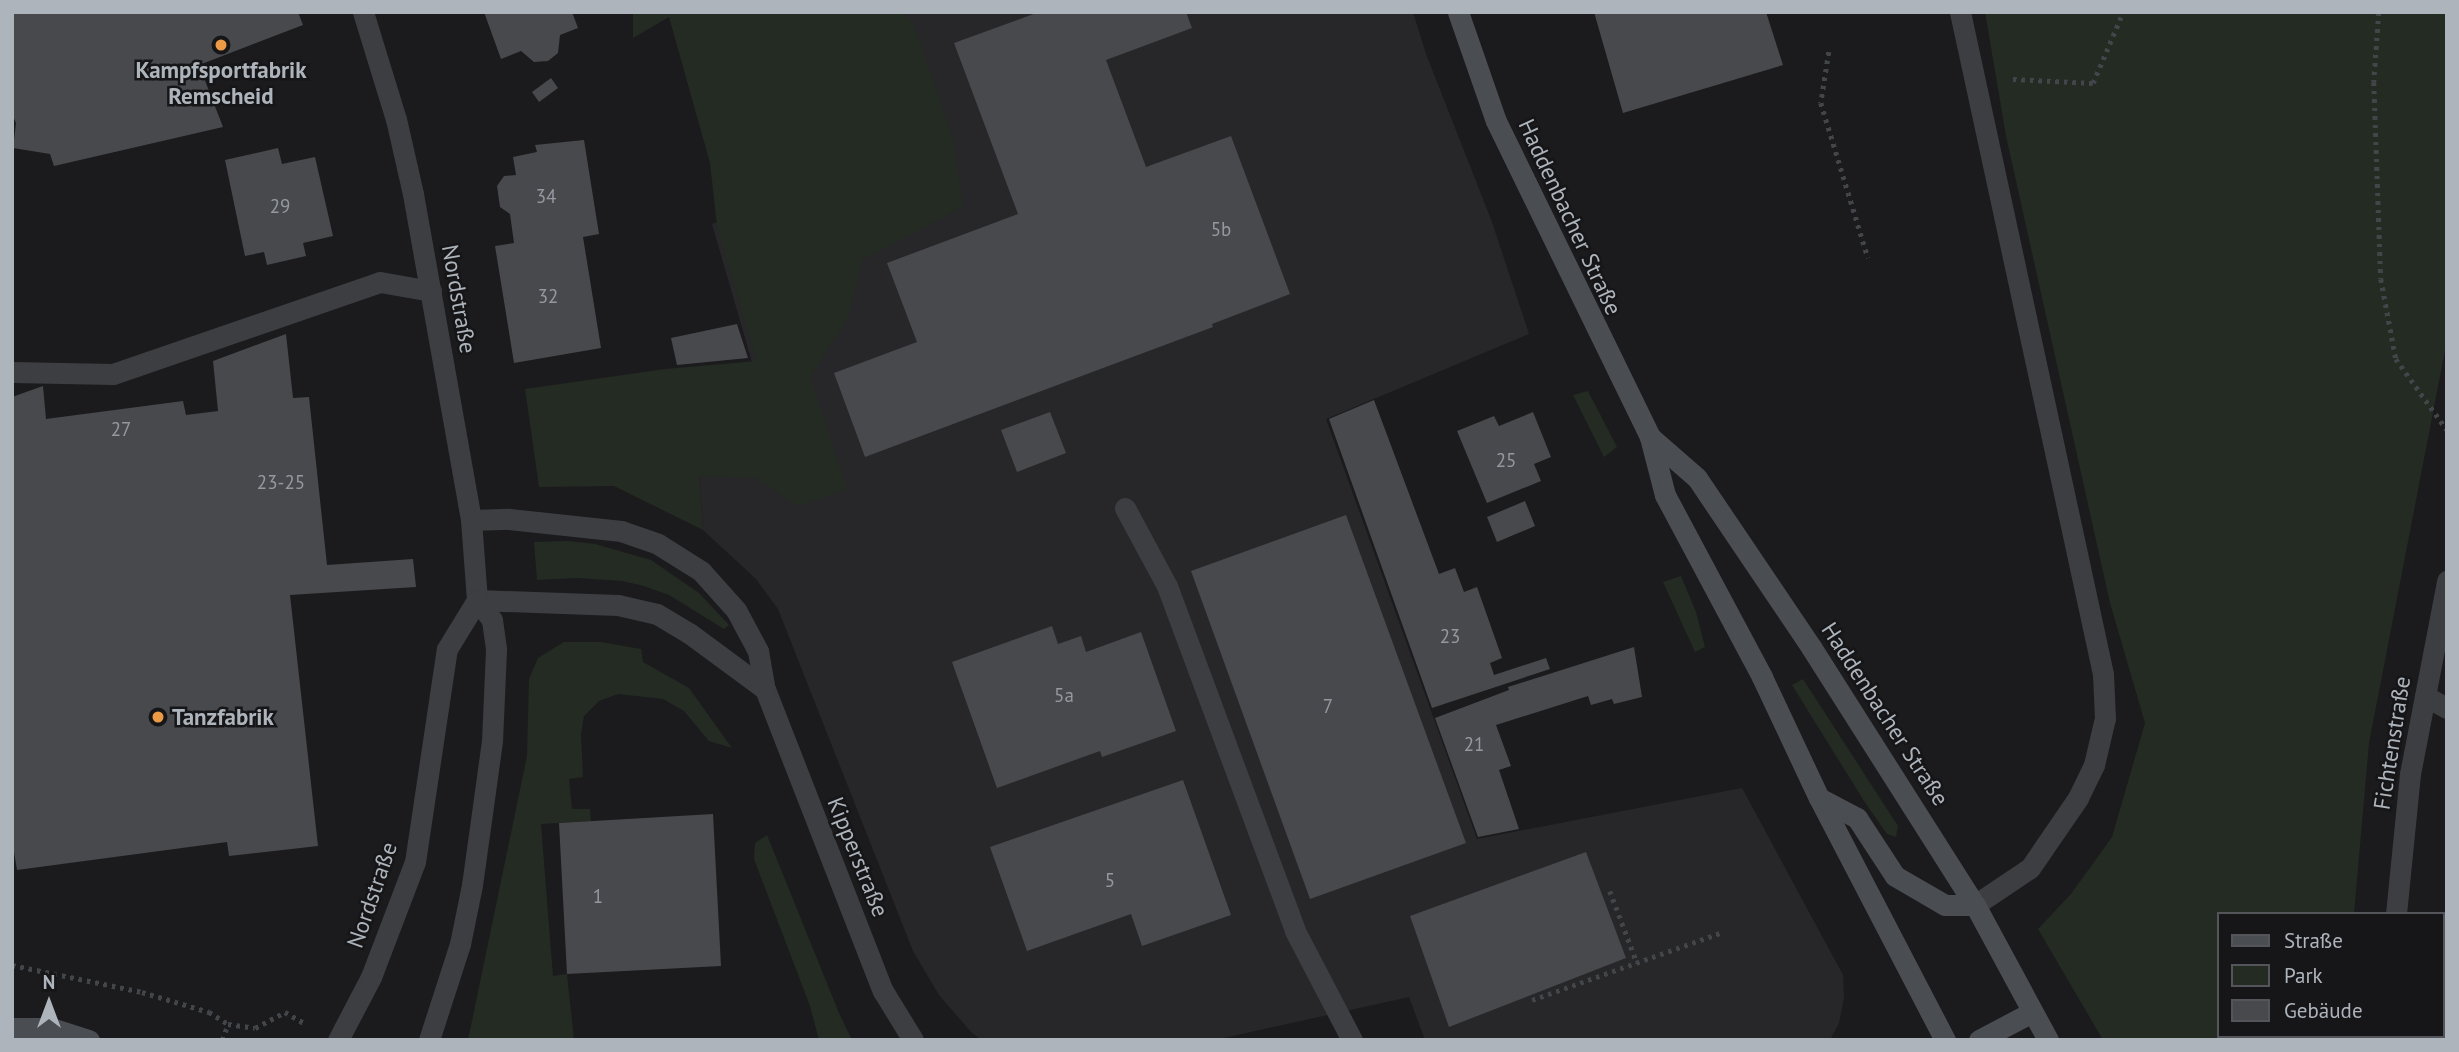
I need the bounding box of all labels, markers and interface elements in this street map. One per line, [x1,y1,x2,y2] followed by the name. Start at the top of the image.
[213,37,229,53] marker: Kampfsportfabrik Remscheid
[135,56,307,110] place label: Kampfsportfabrik Remscheid
[1513,115,1627,319] street label: Haddenbacher Straße
[536,186,556,208] house number: 34
[270,196,290,218] house number: 29
[1211,219,1231,241] house number: 5b
[436,242,482,356] street label: Nordstraße
[538,286,558,308] house number: 32
[111,419,131,441] house number: 27
[1496,450,1516,472] house number: 25
[257,472,305,494] house number: 23-25
[1815,617,1955,811] street label: Haddenbacher Straße
[1440,626,1460,648] house number: 23
[2368,674,2416,812] street label: Fichtenstraße
[1054,685,1074,707] house number: 5a
[1323,696,1333,718] house number: 7
[172,703,274,731] place label: Tanzfabrik
[150,709,166,725] marker: Tanzfabrik
[1464,734,1484,756] house number: 21
[821,793,895,921] street label: Kipperstraße
[341,838,403,952] street label: Nordstraße
[1105,870,1115,892] house number: 5
[593,886,603,908] house number: 1
[2218,912,2445,1038] legend
[2284,927,2343,954] text: Straße
[2284,962,2323,989] text: Park
[14,968,84,1038] north arrow
[43,970,55,994] text: N
[2284,997,2363,1024] text: Gebäude

